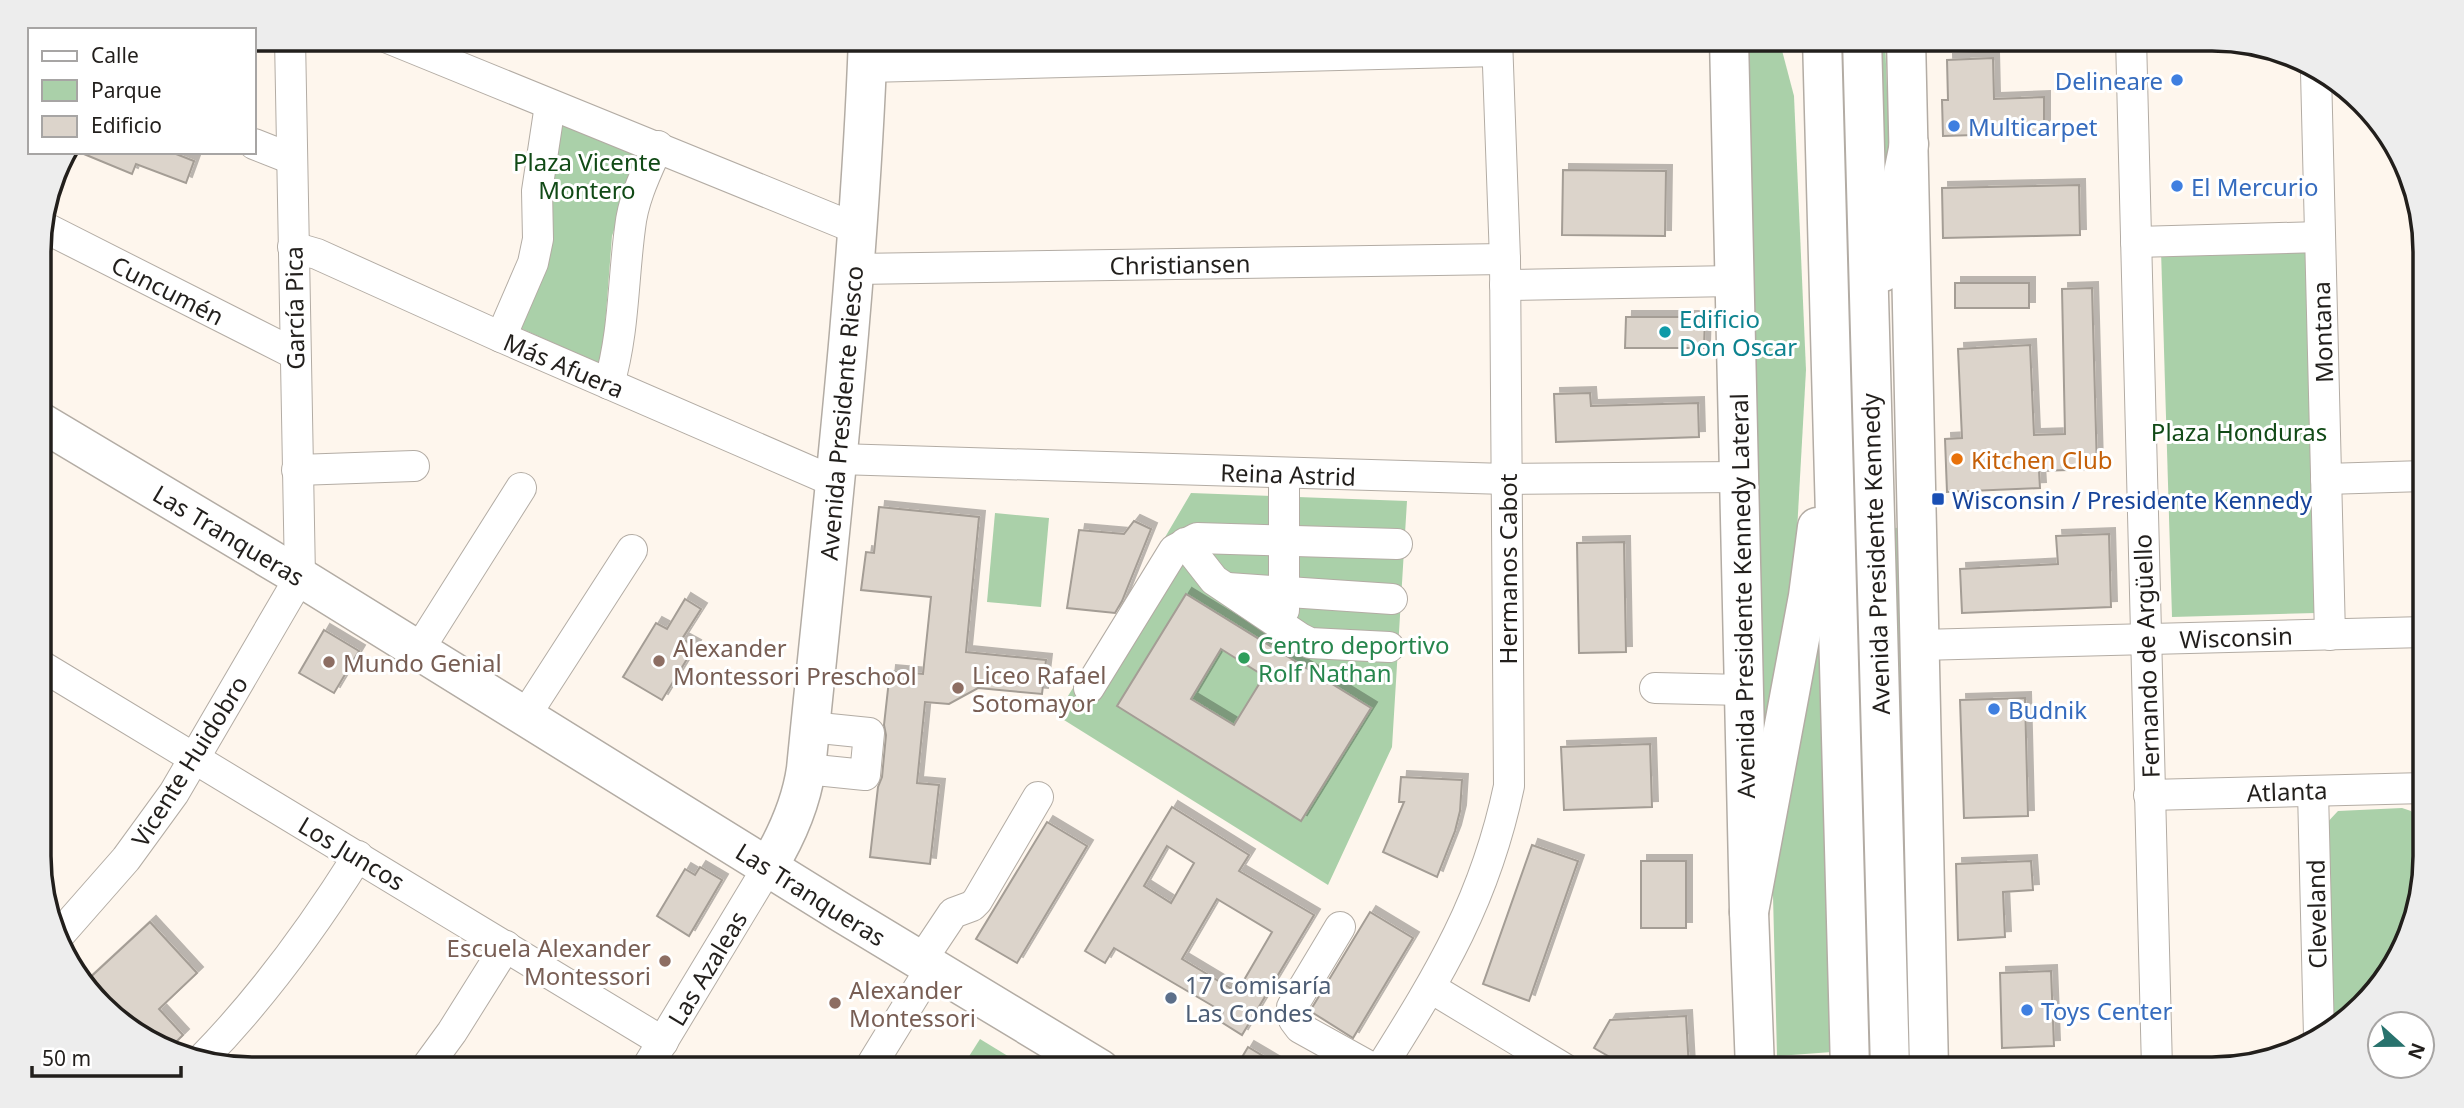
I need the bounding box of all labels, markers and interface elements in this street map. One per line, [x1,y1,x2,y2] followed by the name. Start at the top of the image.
[28,28,256,154] legend
[91,41,139,69] text: Calle
[2055,64,2163,97] place label: Delineare
[2169,72,2185,88] marker: Delineare
[91,76,161,104] text: Parque
[1968,110,2098,143] place label: Multicarpet
[91,111,162,139] text: Edificio
[1946,118,1962,134] marker: Multicarpet
[513,145,661,206] park label: Plaza Vicente Montero
[2191,170,2319,203] place label: El Mercurio
[2169,178,2185,194] marker: El Mercurio
[276,246,312,370] street label: García Pica
[1109,246,1251,282] street label: Christiansen
[106,248,230,332] street label: Cuncumén
[812,264,870,562] street label: Avenida Presidente Riesco
[2304,281,2340,383] street label: Montana
[1679,302,1797,363] place label: Edificio Don Oscar
[1657,324,1673,340] marker: Edificio Don Oscar
[499,325,629,405] street label: Más Afuera
[1853,392,1897,715] street label: Avenida Presidente Kennedy
[1722,393,1762,799] street label: Avenida Presidente Kennedy Lateral
[2151,415,2327,448] park label: Plaza Honduras
[1971,443,2113,476] place label: Kitchen Club
[1949,451,1965,467] marker: Kitchen Club
[1220,455,1356,493] street label: Reina Astrid
[1491,473,1524,664] street label: Hermanos Cabot
[147,477,311,593] street label: Las Tranqueras
[1952,483,2313,516] place label: Wisconsin / Presidente Kennedy
[1930,491,1946,507] marker: Wisconsin / Presidente Kennedy
[2125,533,2167,779] street label: Fernando de Argüello
[2179,619,2293,655] street label: Wisconsin
[1258,628,1449,689] place label: Centro deportivo Rolf Nathan
[673,631,917,692] place label: Alexander Montessori Preschool
[343,646,502,679] place label: Mundo Genial
[1236,650,1252,666] marker: Centro deportivo Rolf Nathan
[651,653,667,669] marker: Alexander Montessori Preschool
[321,654,337,670] marker: Mundo Genial
[972,658,1106,719] place label: Liceo Rafael Sotomayor
[123,669,255,853] street label: Vicente Huidobro
[950,680,966,696] marker: Liceo Rafael Sotomayor
[2008,693,2087,726] place label: Budnik
[1986,701,2002,717] marker: Budnik
[2246,773,2328,809] street label: Atlanta
[293,808,411,898] street label: Los Juncos
[730,835,892,953] street label: Las Tranqueras
[2299,859,2333,969] street label: Cleveland
[660,904,754,1032] street label: Las Azaleas
[447,931,651,992] place label: Escuela Alexander Montessori
[657,953,673,969] marker: Escuela Alexander Montessori
[1185,968,1332,1029] place label: 17 Comisaría Las Condes
[849,973,976,1034] place label: Alexander Montessori
[1163,990,1179,1006] marker: 17 Comisaría Las Condes
[2041,994,2172,1027] place label: Toys Center
[827,995,843,1011] marker: Alexander Montessori
[2019,1002,2035,1018] marker: Toys Center
[2366,1010,2436,1080] north arrow
[32,1034,180,1078] scale bar
[2402,1039,2432,1063] text: N
[42,1044,91,1072] text: 50 m

